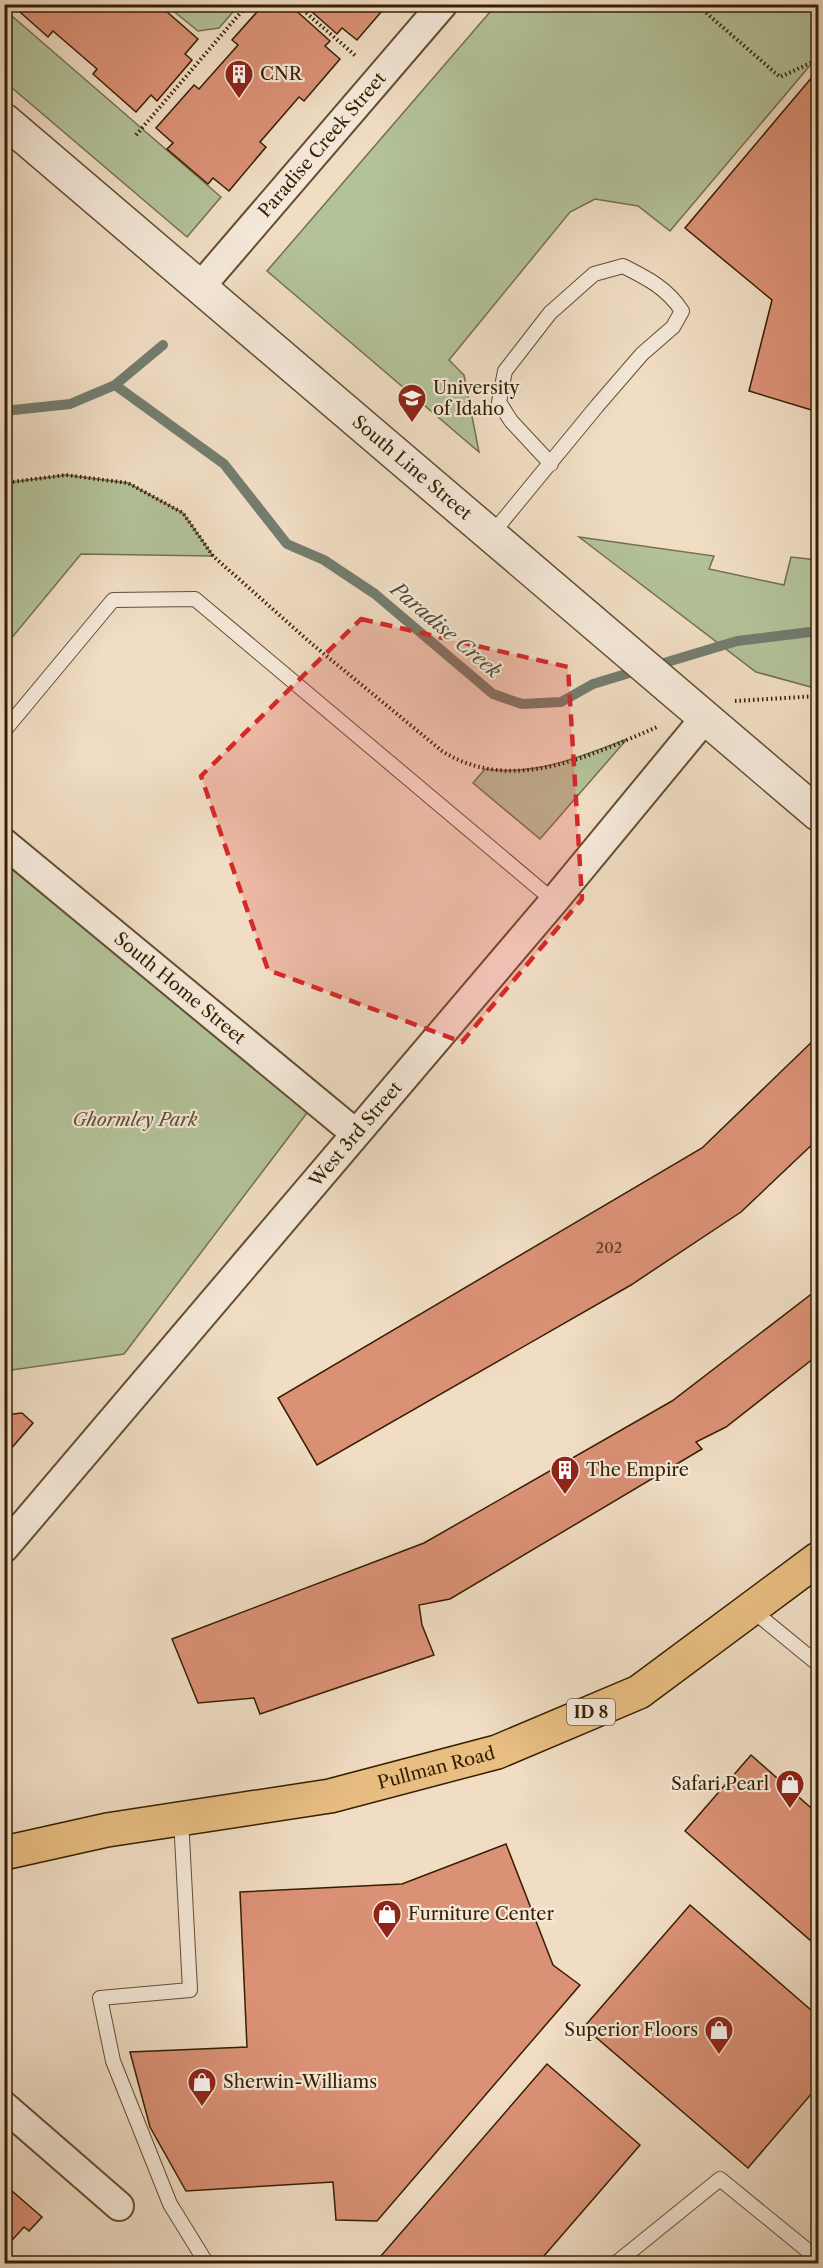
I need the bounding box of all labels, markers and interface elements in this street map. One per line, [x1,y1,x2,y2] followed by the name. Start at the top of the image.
[223,58,255,100] building icon: CNR
[260,63,303,85] place label: CNR
[254,67,391,222] street label: Paradise Creek Street
[433,377,521,420] place label: University of Idaho
[396,382,428,424] school or university icon: University of Idaho
[348,411,477,525] street label: South Line Street
[385,576,506,683] water label: Paradise Creek
[109,927,251,1049] street label: South Home Street
[304,1077,407,1192] street label: West 3rd Street
[72,1109,198,1131] park label: Ghormley Park
[596,1238,622,1257] house number: 202
[549,1454,581,1496] building icon: The Empire
[586,1459,689,1481] place label: The Empire
[567,1699,615,1725] road number: ID 8
[375,1742,497,1794] street label: Pullman Road
[774,1768,806,1810] shop icon: Safari Pearl
[671,1773,769,1795] place label: Safari Pearl
[371,1898,403,1940] shop icon: Furniture Center
[408,1903,554,1925] place label: Furniture Center
[703,2014,735,2056] shop icon: Superior Floors
[564,2019,698,2041] place label: Superior Floors
[186,2066,218,2108] shop icon: Sherwin-Williams
[223,2071,377,2093] place label: Sherwin-Williams

